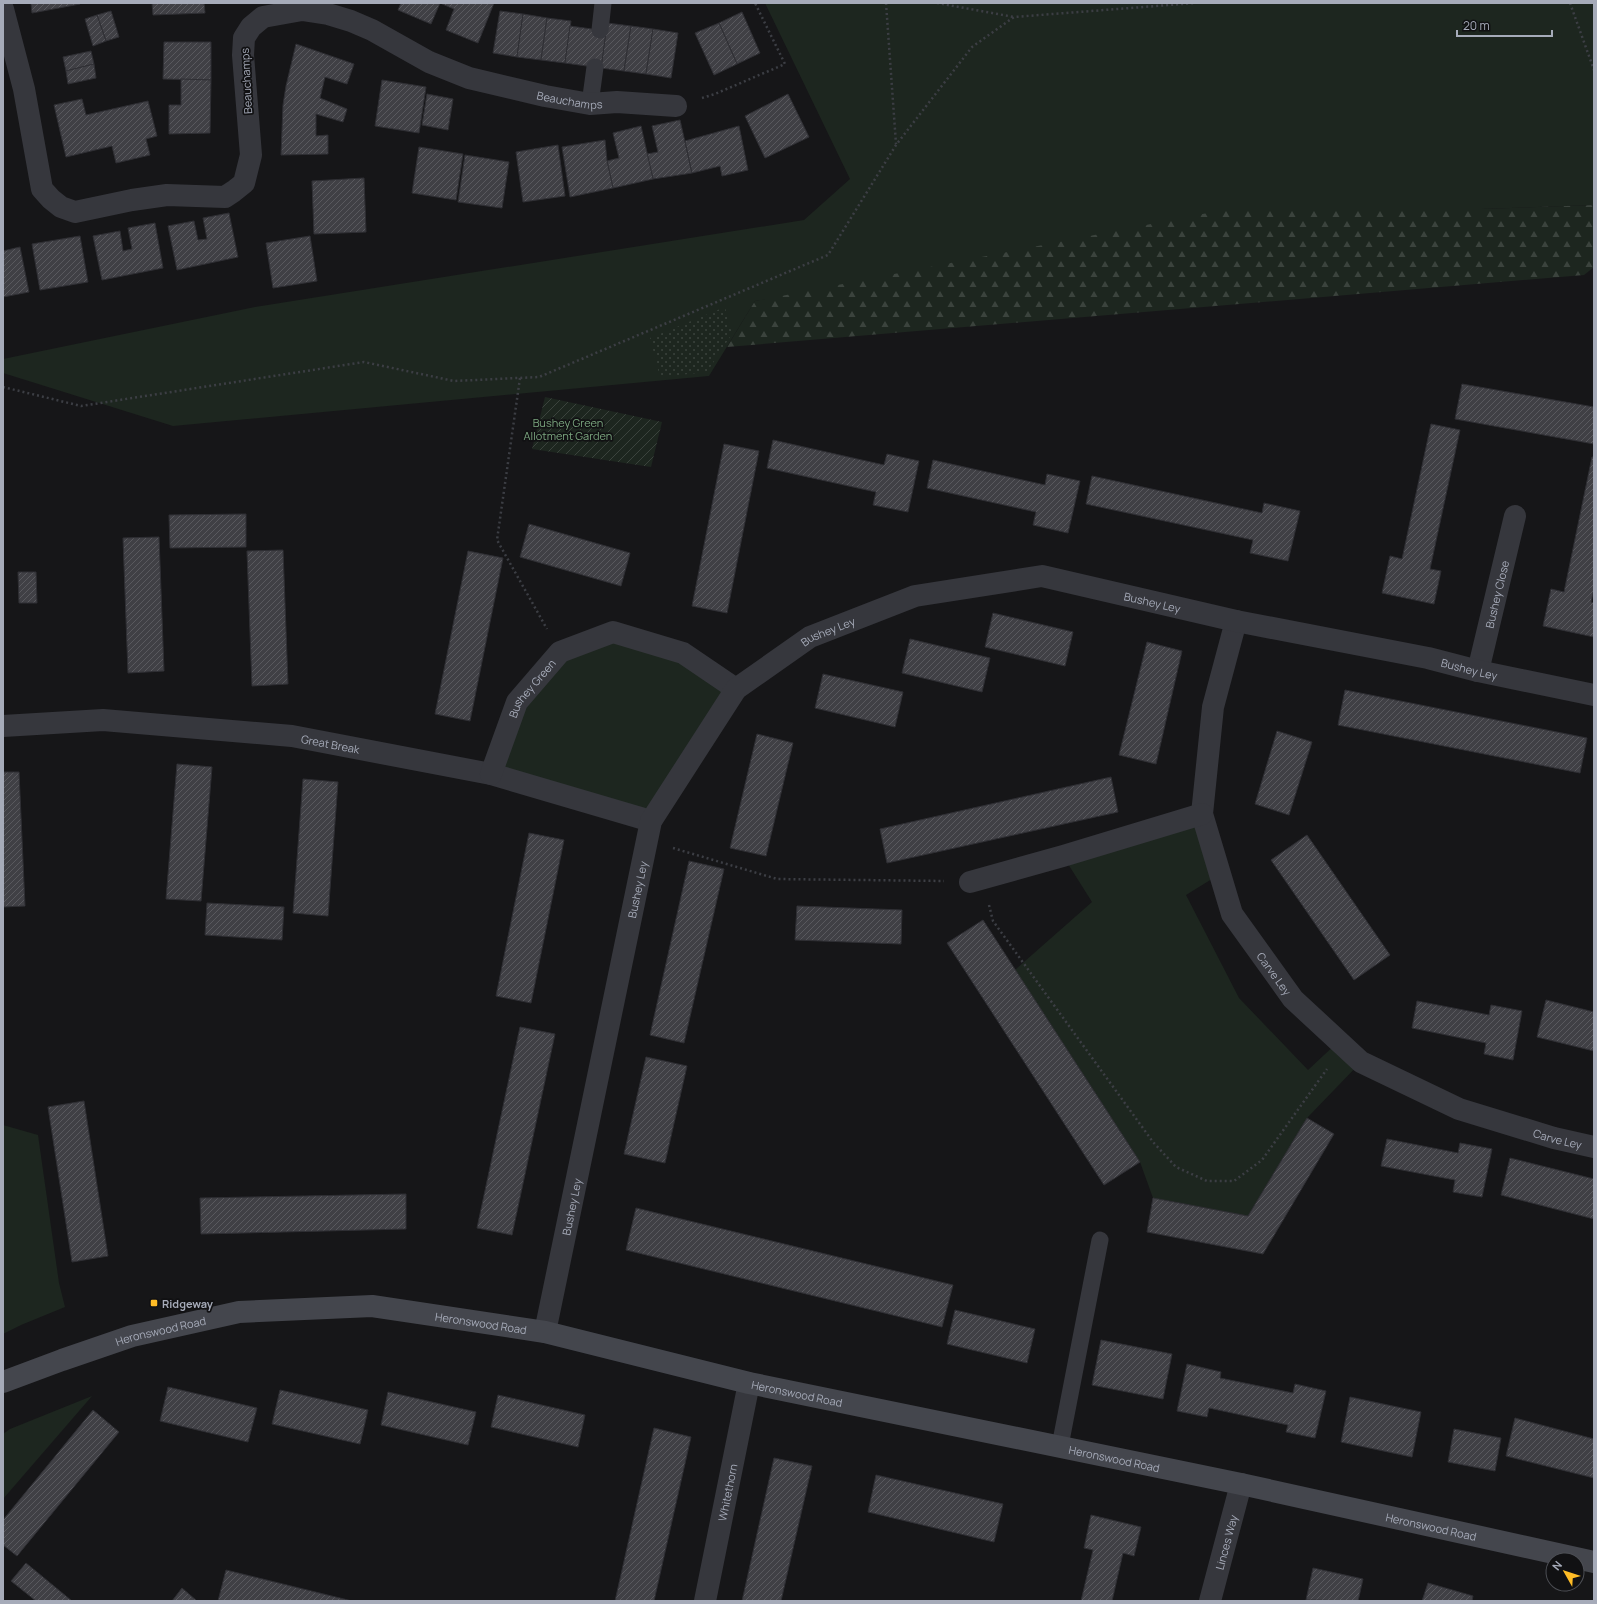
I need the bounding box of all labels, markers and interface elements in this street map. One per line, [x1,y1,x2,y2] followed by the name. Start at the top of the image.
[1457,12,1552,38] scale bar
[1463,17,1490,34] text: 20 m
[237,47,255,114] street label: Beauchamps
[535,87,603,111] street label: Beauchamps
[524,415,612,443] park label: Bushey Green Allotment Garden
[1481,558,1512,630] street label: Bushey Close
[1123,588,1182,615] street label: Bushey Ley
[797,613,857,649] street label: Bushey Ley
[1440,654,1499,682] street label: Bushey Ley
[505,656,558,720] street label: Bushey Green
[300,730,361,756] street label: Great Break
[624,859,650,919] street label: Bushey Ley
[1254,949,1295,998] street label: Carve Ley
[1532,1125,1584,1152] street label: Carve Ley
[558,1177,584,1236] street label: Bushey Ley
[162,1296,214,1311] place label: Ridgeway
[149,1298,159,1308] marker: Ridgeway
[434,1308,528,1337] street label: Heronswood Road
[113,1312,207,1349] street label: Heronswood Road
[750,1376,844,1410] street label: Heronswood Road
[1068,1441,1161,1475] street label: Heronswood Road
[714,1462,740,1522] street label: Whitethorn
[1384,1509,1478,1543] street label: Heronswood Road
[1211,1513,1240,1571] street label: Linces Way
[1545,1552,1585,1592] north arrow
[1549,1558,1565,1573] text: N

